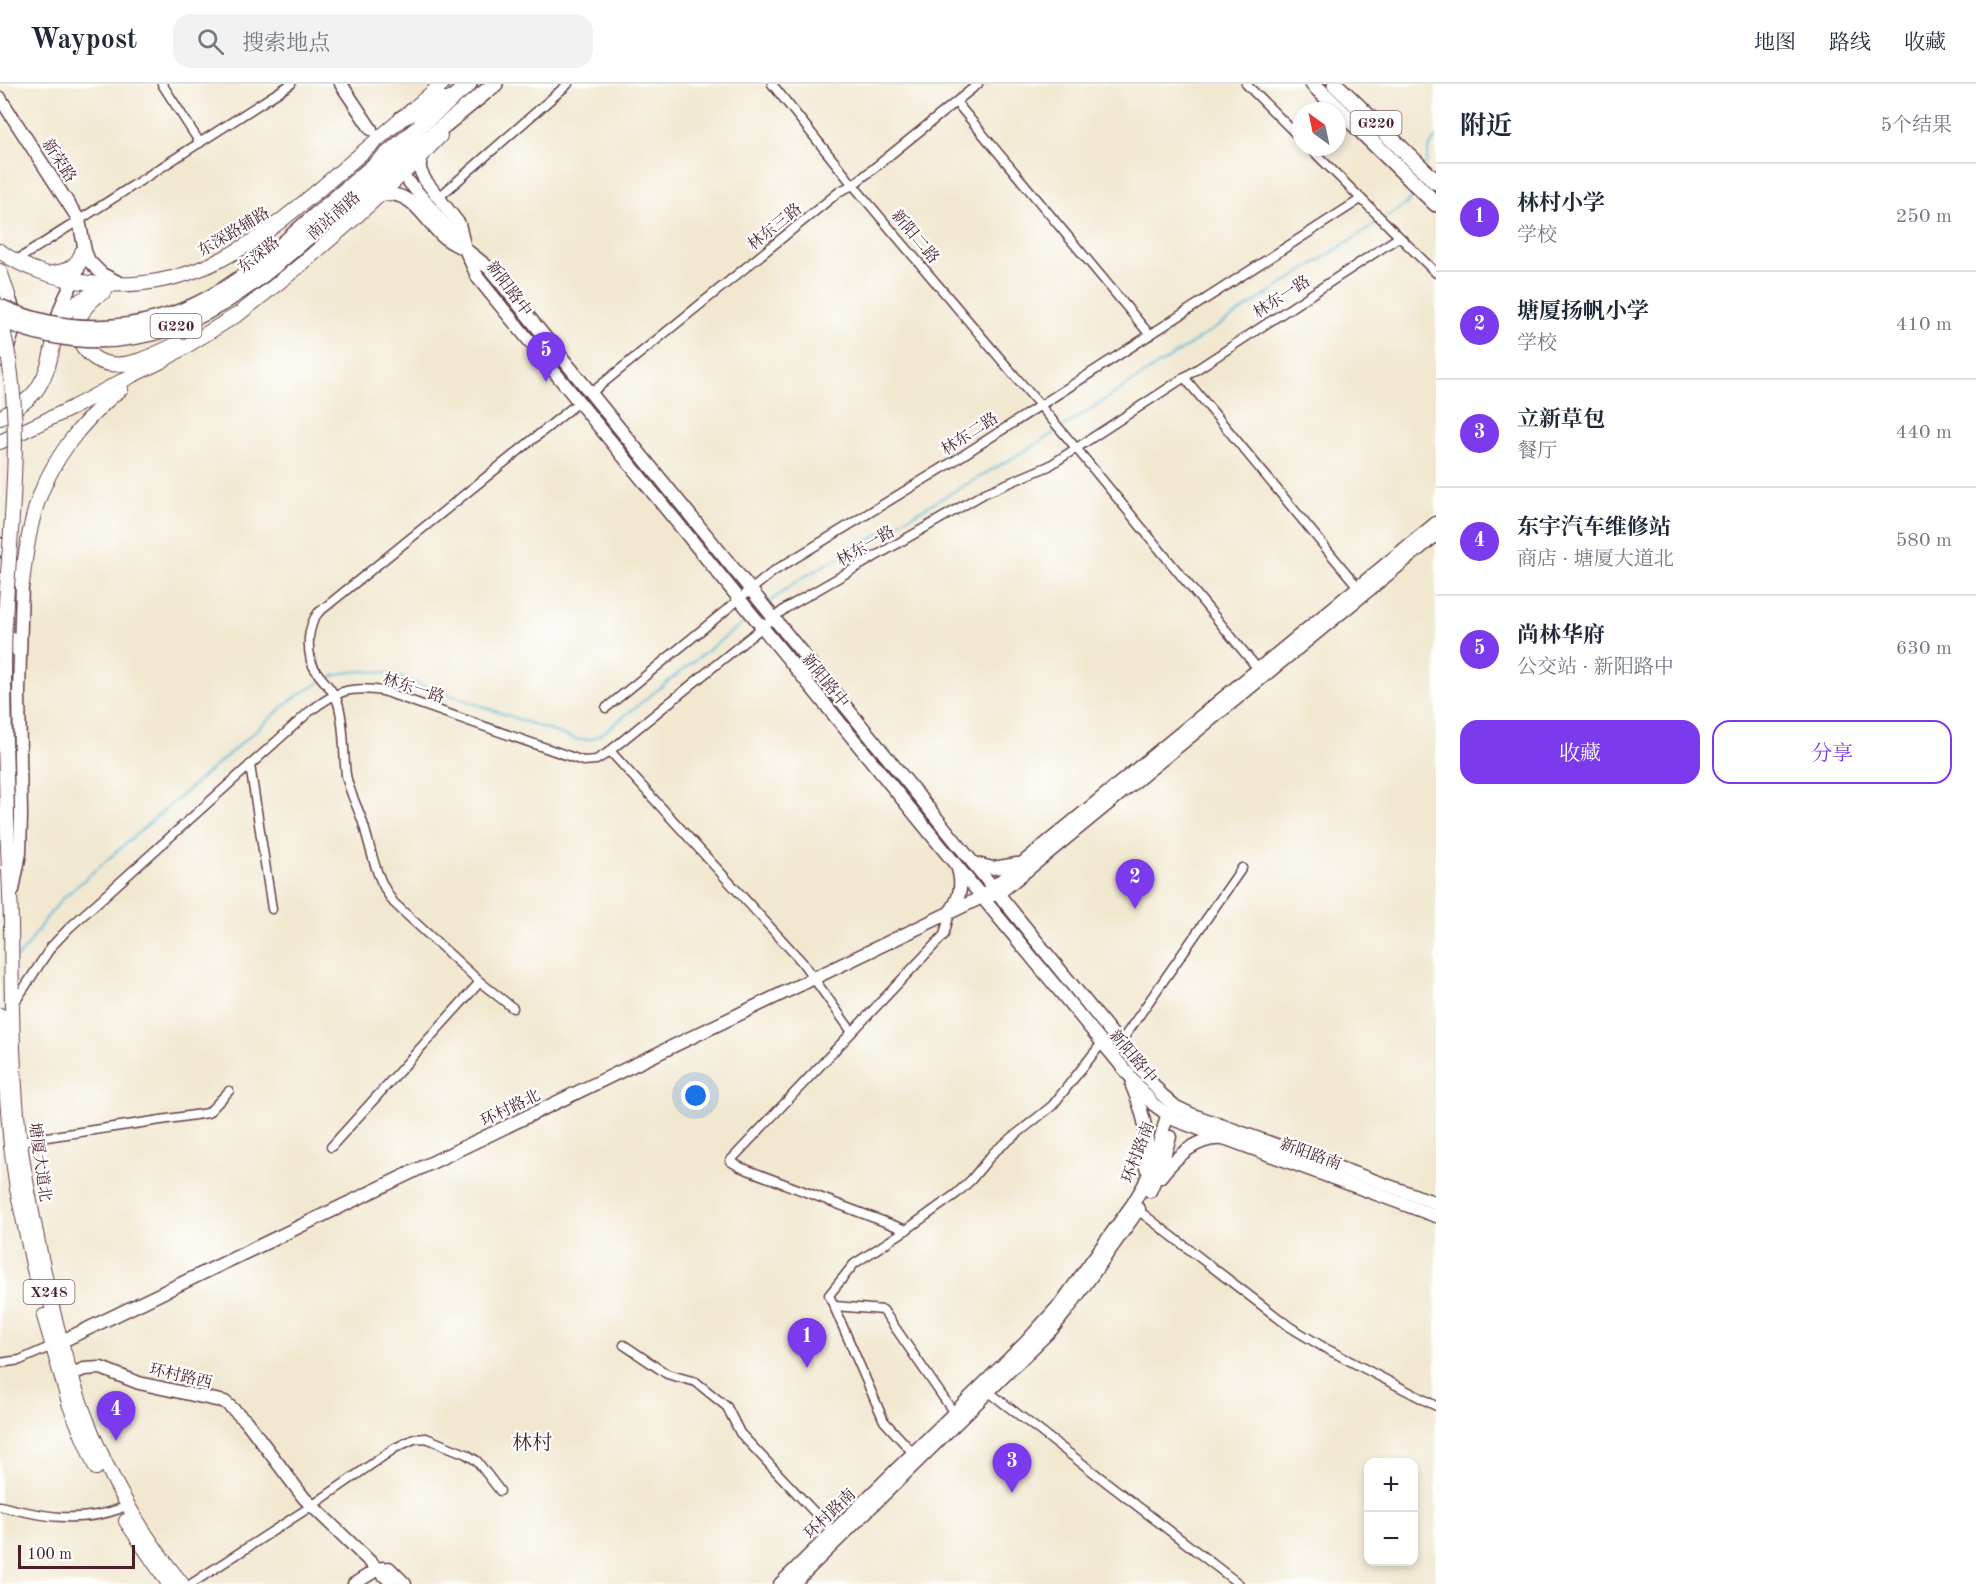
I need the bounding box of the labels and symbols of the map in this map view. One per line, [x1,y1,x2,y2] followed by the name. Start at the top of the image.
[1292,102,1346,156] north arrow
[1350,111,1402,135] road number: G220
[39,136,80,186] street label: 新荣路
[304,188,364,244] street label: 南站南路
[744,200,805,254] street label: 林东三路
[194,202,272,260] street label: 东深路辅路
[888,206,943,267] street label: 新阳二路
[233,231,283,277] street label: 东深路
[483,258,536,320] street label: 新阳路中
[1250,272,1313,322] street label: 林东一路
[150,314,201,338] road number: G220
[526,332,566,382] pin: 5
[938,409,1001,459] street label: 林东二路
[833,522,898,570] street label: 林东一路
[798,650,852,711] street label: 新阳路中
[380,670,447,706] street label: 林东一路
[1116,860,1154,909] pin: 2
[1106,1026,1161,1087] street label: 新阳路中
[681,1081,710,1110] your location
[478,1086,543,1130] street label: 环村路北
[1118,1119,1158,1185] street label: 环村路南
[26,1121,54,1203] street label: 塘厦大道北
[1278,1135,1344,1173] street label: 新阳路南
[23,1280,74,1304] road number: X248
[788,1318,826,1368] pin: 1
[148,1360,214,1392] street label: 环村路西
[96,1392,136,1441] pin: 4
[512,1432,552,1454] district label: 林村
[992,1444,1032,1493] pin: 3
[800,1485,859,1542] street label: 环村路南
[18,1542,135,1570] scale bar

